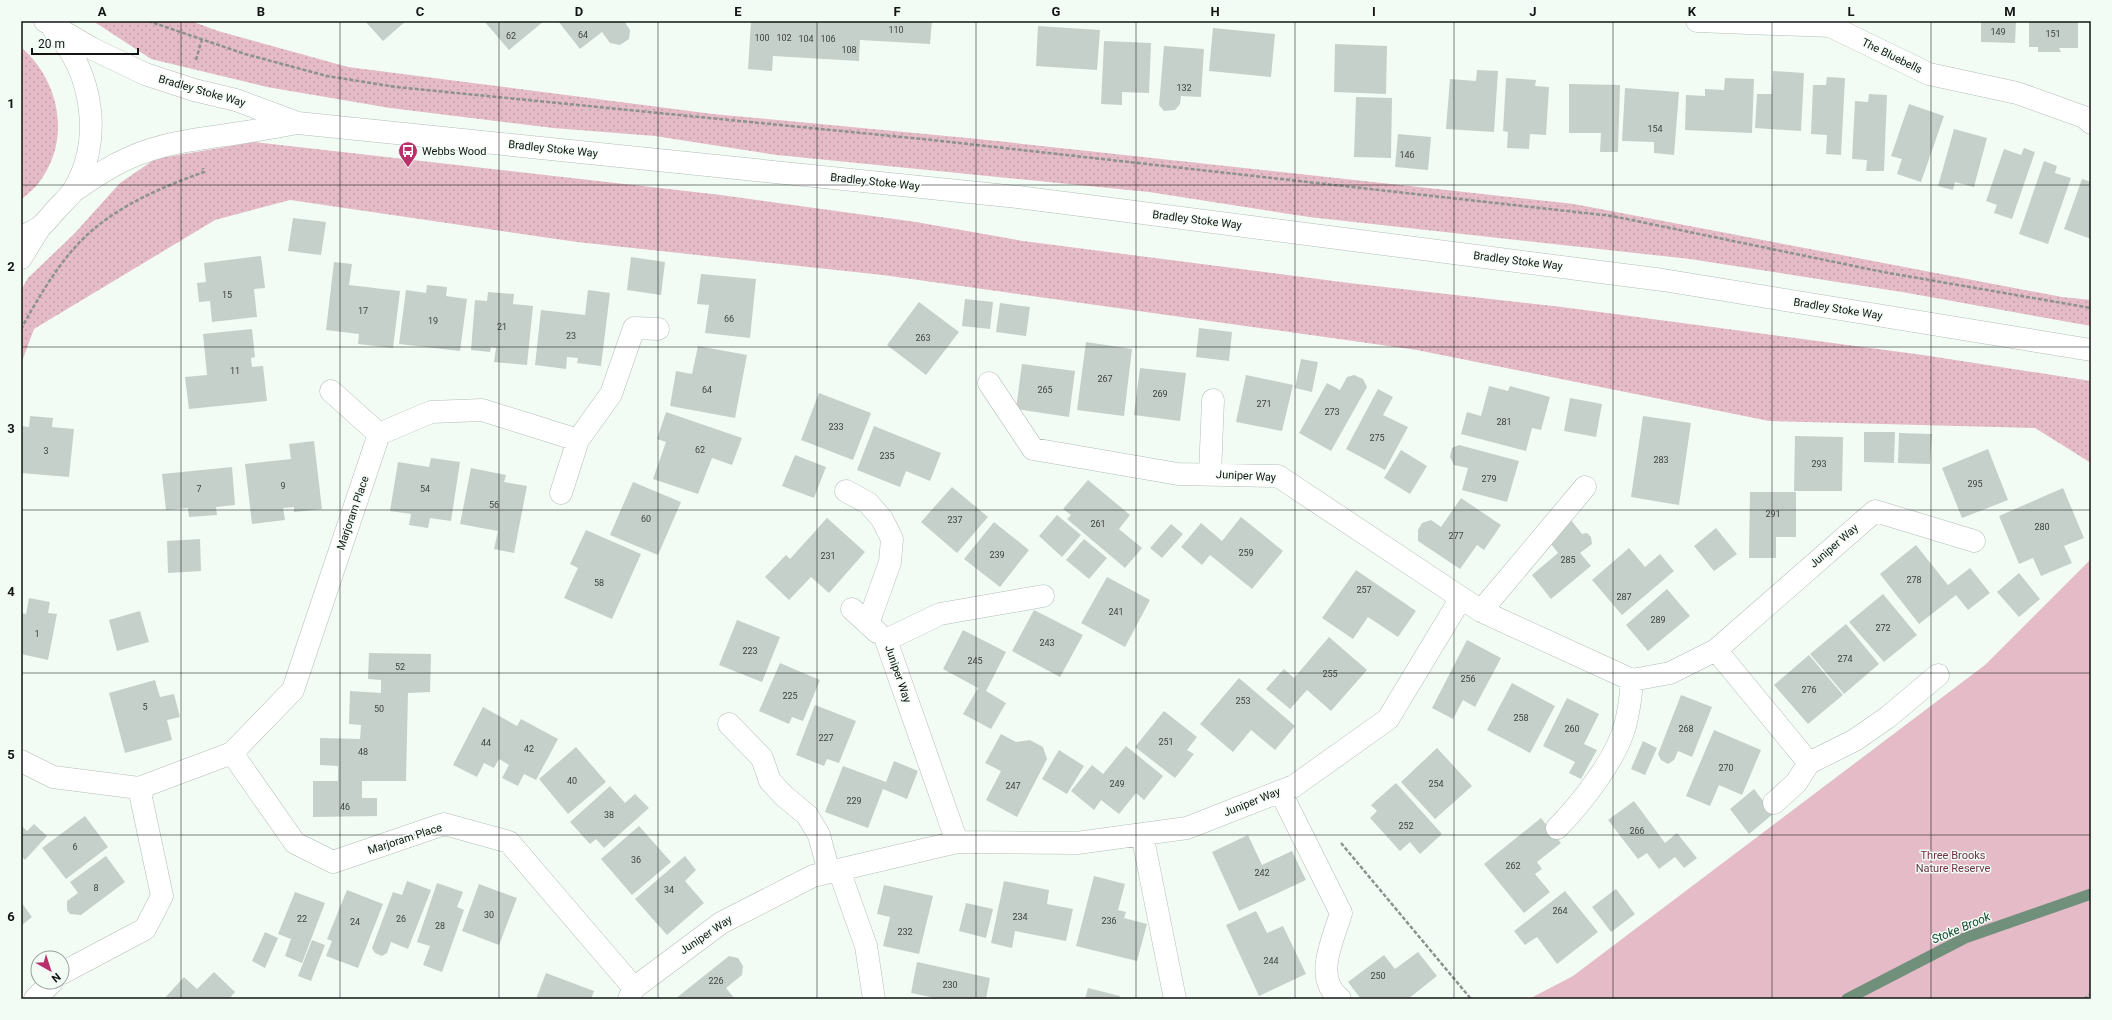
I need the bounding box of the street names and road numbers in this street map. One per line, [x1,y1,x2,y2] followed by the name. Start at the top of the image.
[1860,36,1925,76] street label: The Bluebells
[157,72,248,110] street label: Bradley Stoke Way
[508,138,599,160] street label: Bradley Stoke Way
[830,171,921,193] street label: Bradley Stoke Way
[1152,208,1243,232] street label: Bradley Stoke Way
[1473,249,1564,273] street label: Bradley Stoke Way
[1793,296,1884,323] street label: Bradley Stoke Way
[1216,468,1277,484] street label: Juniper Way
[334,474,372,552] street label: Marjoram Place
[1807,521,1862,571] street label: Juniper Way
[882,643,914,705] street label: Juniper Way
[1222,784,1283,819] street label: Juniper Way
[366,821,444,857] street label: Marjoram Place
[677,912,735,957] street label: Juniper Way

